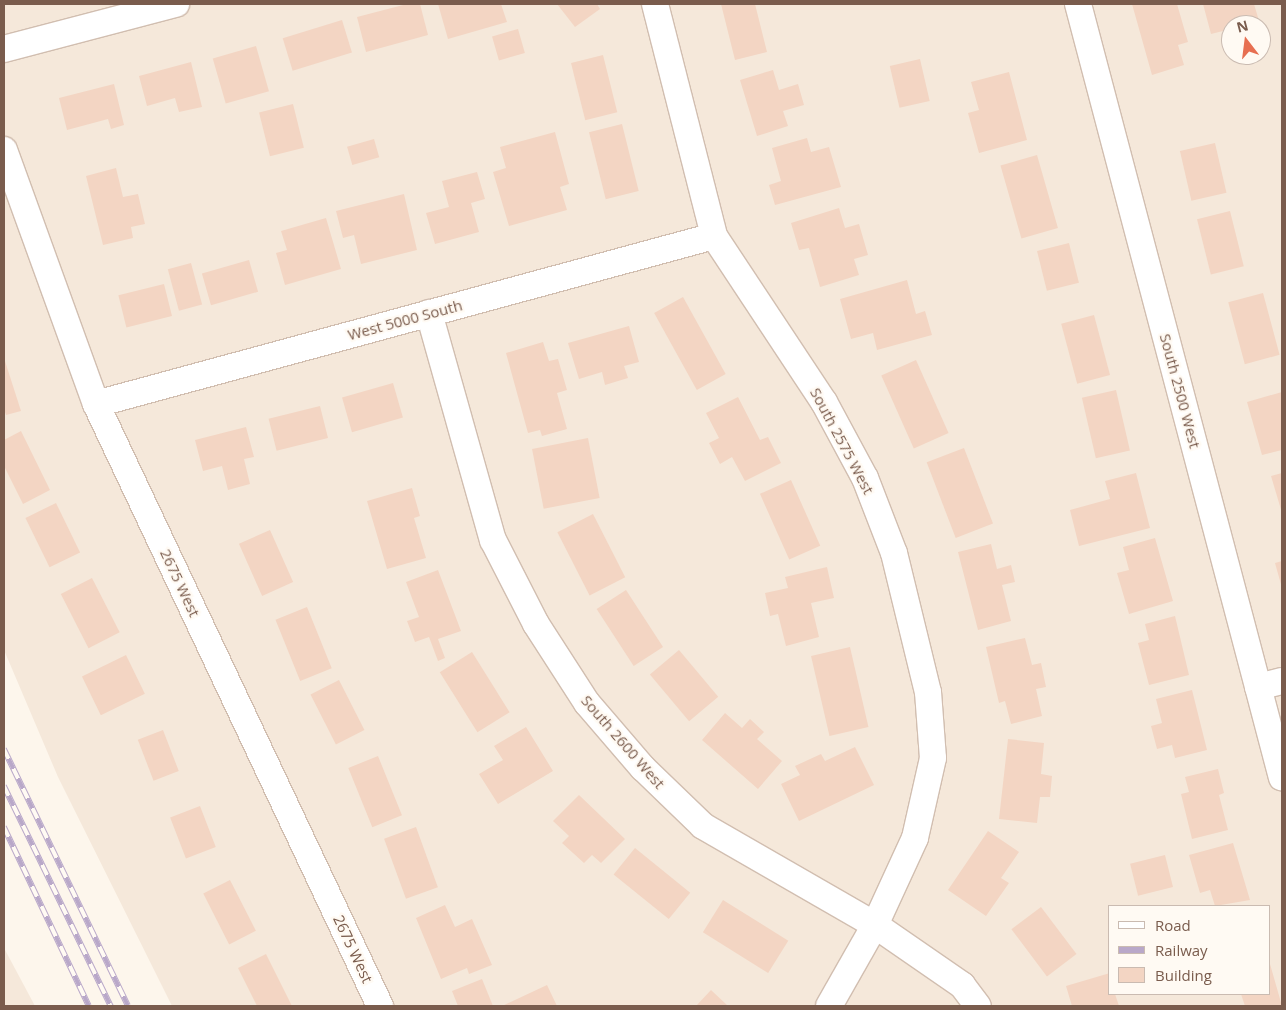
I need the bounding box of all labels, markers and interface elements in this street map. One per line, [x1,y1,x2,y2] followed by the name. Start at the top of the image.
[1221,15,1271,65] north arrow
[1234,15,1250,37] text: N
[346,296,464,344] street label: West 5000 South
[1156,332,1204,450] street label: South 2500 West
[806,385,878,497] street label: South 2575 West
[156,546,204,620] street label: 2675 West
[578,692,668,792] street label: South 2600 West
[1108,905,1271,995] legend
[329,912,377,986] street label: 2675 West
[1155,915,1191,935] text: Road
[1155,940,1208,960] text: Railway
[1155,965,1212,985] text: Building

